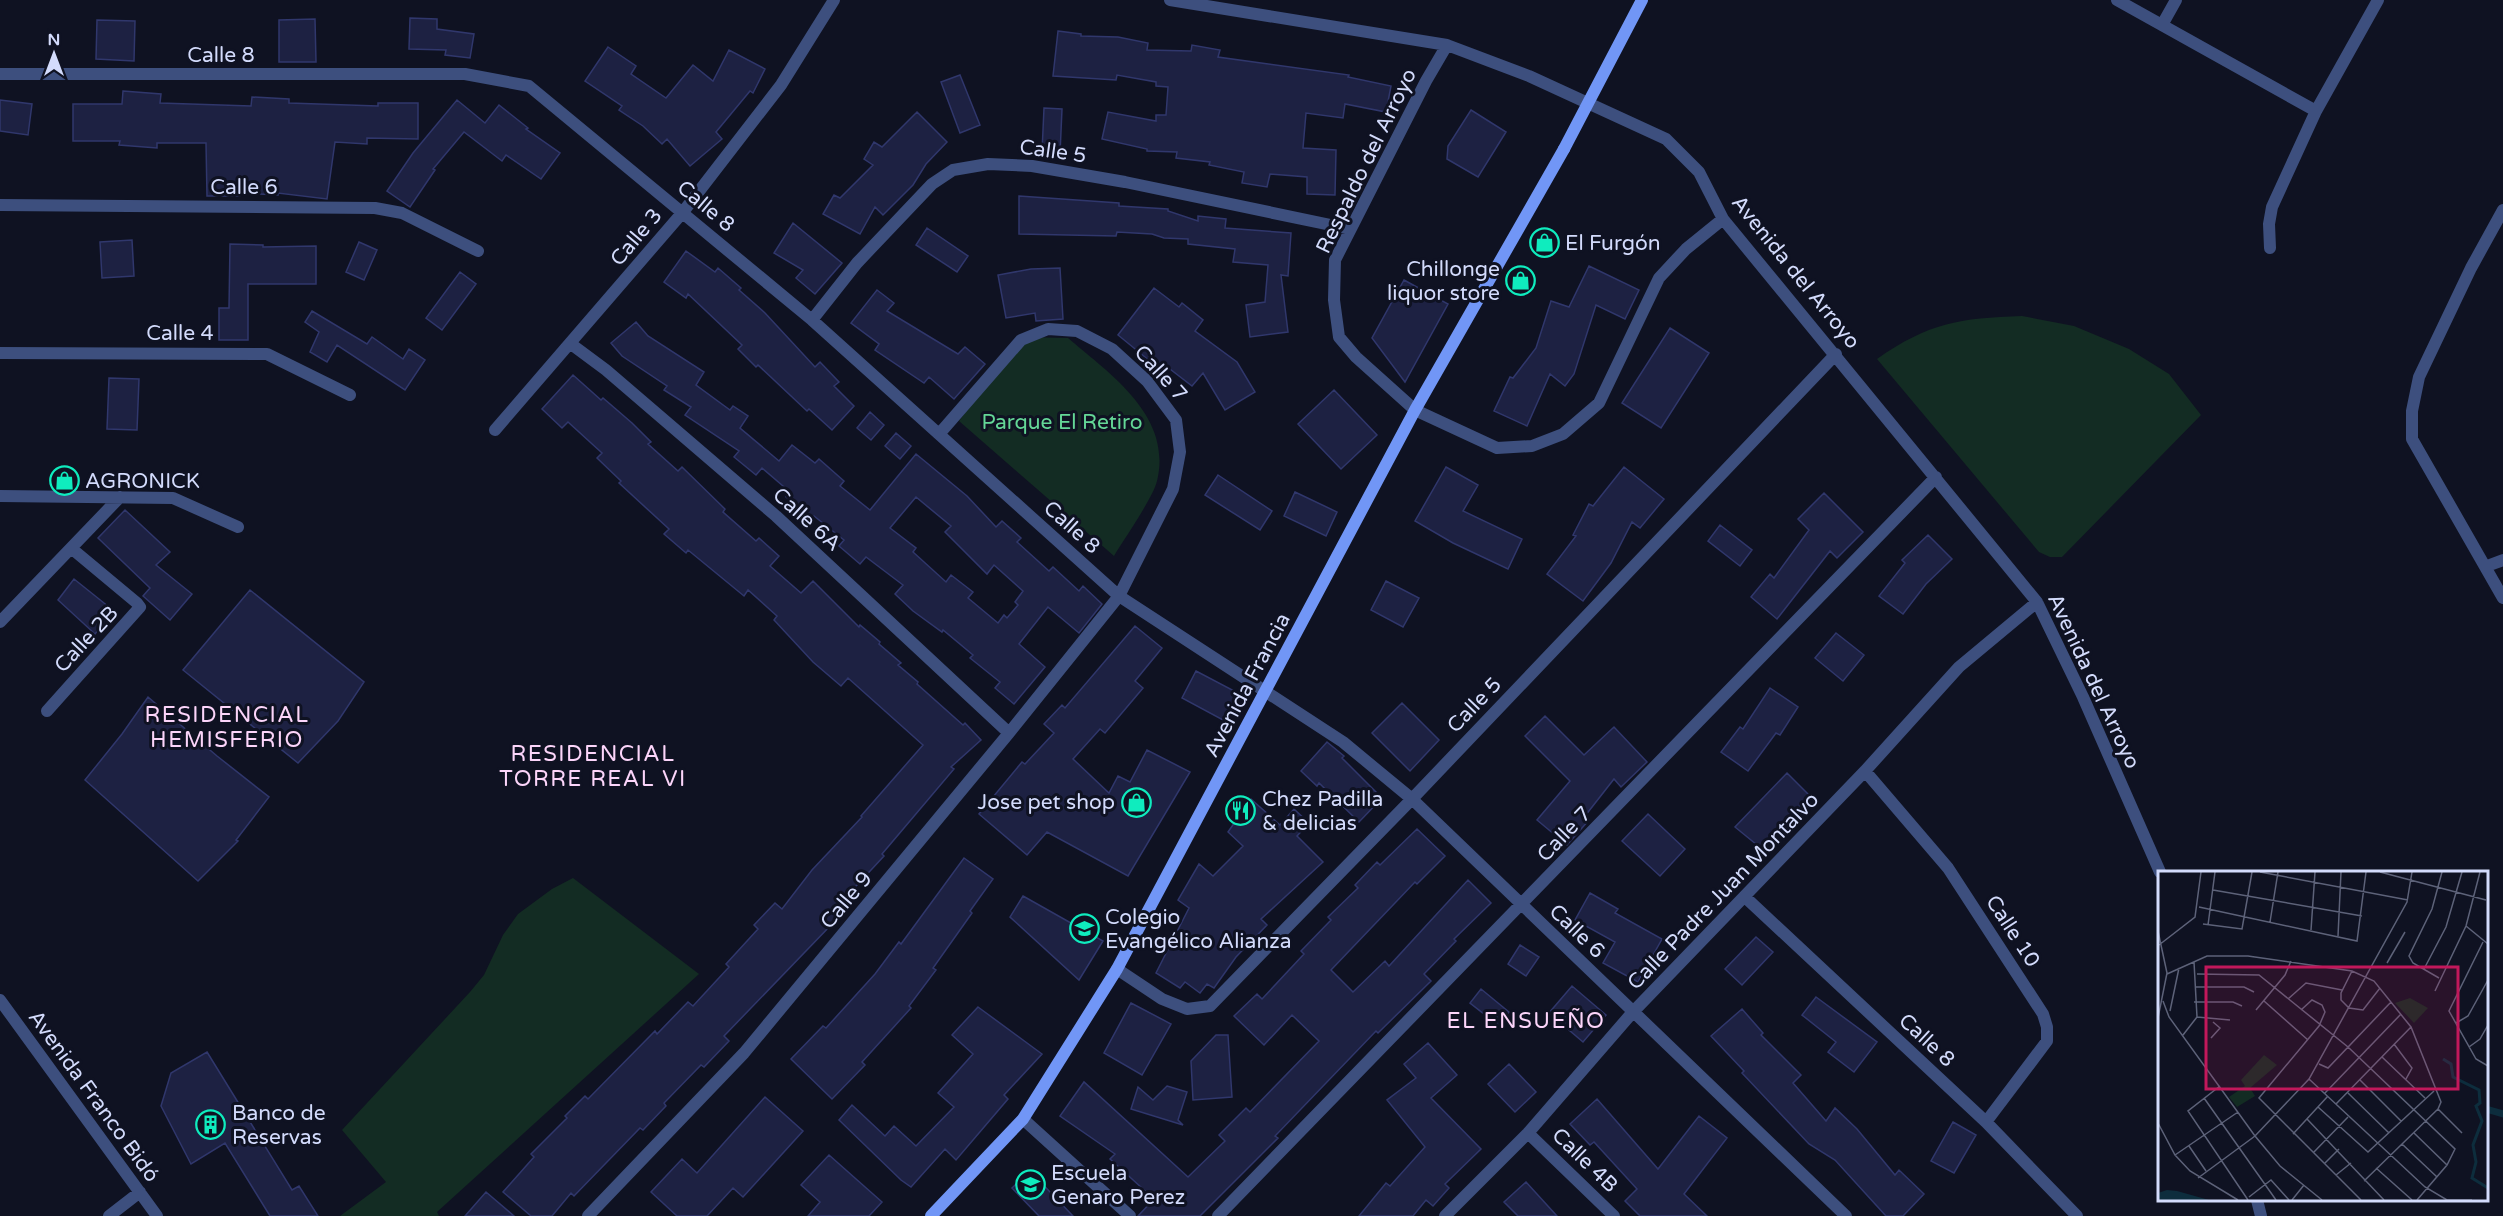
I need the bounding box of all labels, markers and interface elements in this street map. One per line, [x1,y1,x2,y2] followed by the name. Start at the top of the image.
[24,24,84,84] north arrow
[48,30,60,50] text: N
[187,43,255,68] street label: Calle 8
[1311,65,1422,258] street label: Respaldo del Arroyo
[1018,134,1088,169] street label: Calle 5
[210,175,278,200] street label: Calle 6
[672,175,740,238] street label: Calle 8
[1726,191,1865,354] street label: Avenida del Arroyo
[605,203,668,271] street label: Calle 3
[1528,227,1560,259] shop icon: El Furgón
[1565,231,1660,256] place label: El Furgón
[1387,257,1500,306] place label: Chillonge liquor store
[1505,265,1537,297] shop icon: Chillonge liquor store
[146,321,214,346] street label: Calle 4
[1129,340,1192,407] street label: Calle 7
[981,410,1143,435] park label: Parque El Retiro
[48,465,80,497] shop icon: AGRONICK
[85,469,200,494] place label: AGRONICK
[767,482,846,556] street label: Calle 6A
[1038,496,1105,559] street label: Calle 8
[2042,590,2145,773] street label: Avenida del Arroyo
[49,601,123,678] street label: Calle 2B
[1199,609,1296,761] street label: Avenida Francia
[1442,672,1507,738] street label: Calle 5
[145,702,309,753] district label: RESIDENCIAL HEMISFERIO
[499,741,687,792] district label: RESIDENCIAL TORRE REAL VI
[1120,786,1152,818] shop icon: Jose pet shop
[1262,787,1383,836] place label: Chez Padilla & delicias
[1622,787,1824,995] street label: Calle Padre Juan Montalvo
[978,790,1115,815] place label: Jose pet shop
[1225,795,1257,827] restaurant icon: Chez Padilla & delicias
[1532,801,1597,867] street label: Calle 7
[815,866,878,934] street label: Calle 9
[2158,871,2488,1201] inset map
[1980,891,2045,972] street label: Calle 10
[1544,899,1610,964] street label: Calle 6
[1105,905,1291,954] place label: Colegio Evangélico Alianza
[1068,913,1100,945] school or university icon: Colegio Evangélico Alianza
[23,1006,164,1187] street label: Avenida Franco Bidó
[1447,1008,1605,1034] district label: EL ENSUEÑO
[1893,1008,1960,1072] street label: Calle 8
[232,1101,326,1150] place label: Banco de Reservas
[195,1109,227,1141] building icon: Banco de Reservas
[1546,1123,1623,1198] street label: Calle 4B
[1051,1161,1185,1210] place label: Escuela Genaro Perez
[1014,1169,1046,1201] school or university icon: Escuela Genaro Perez

